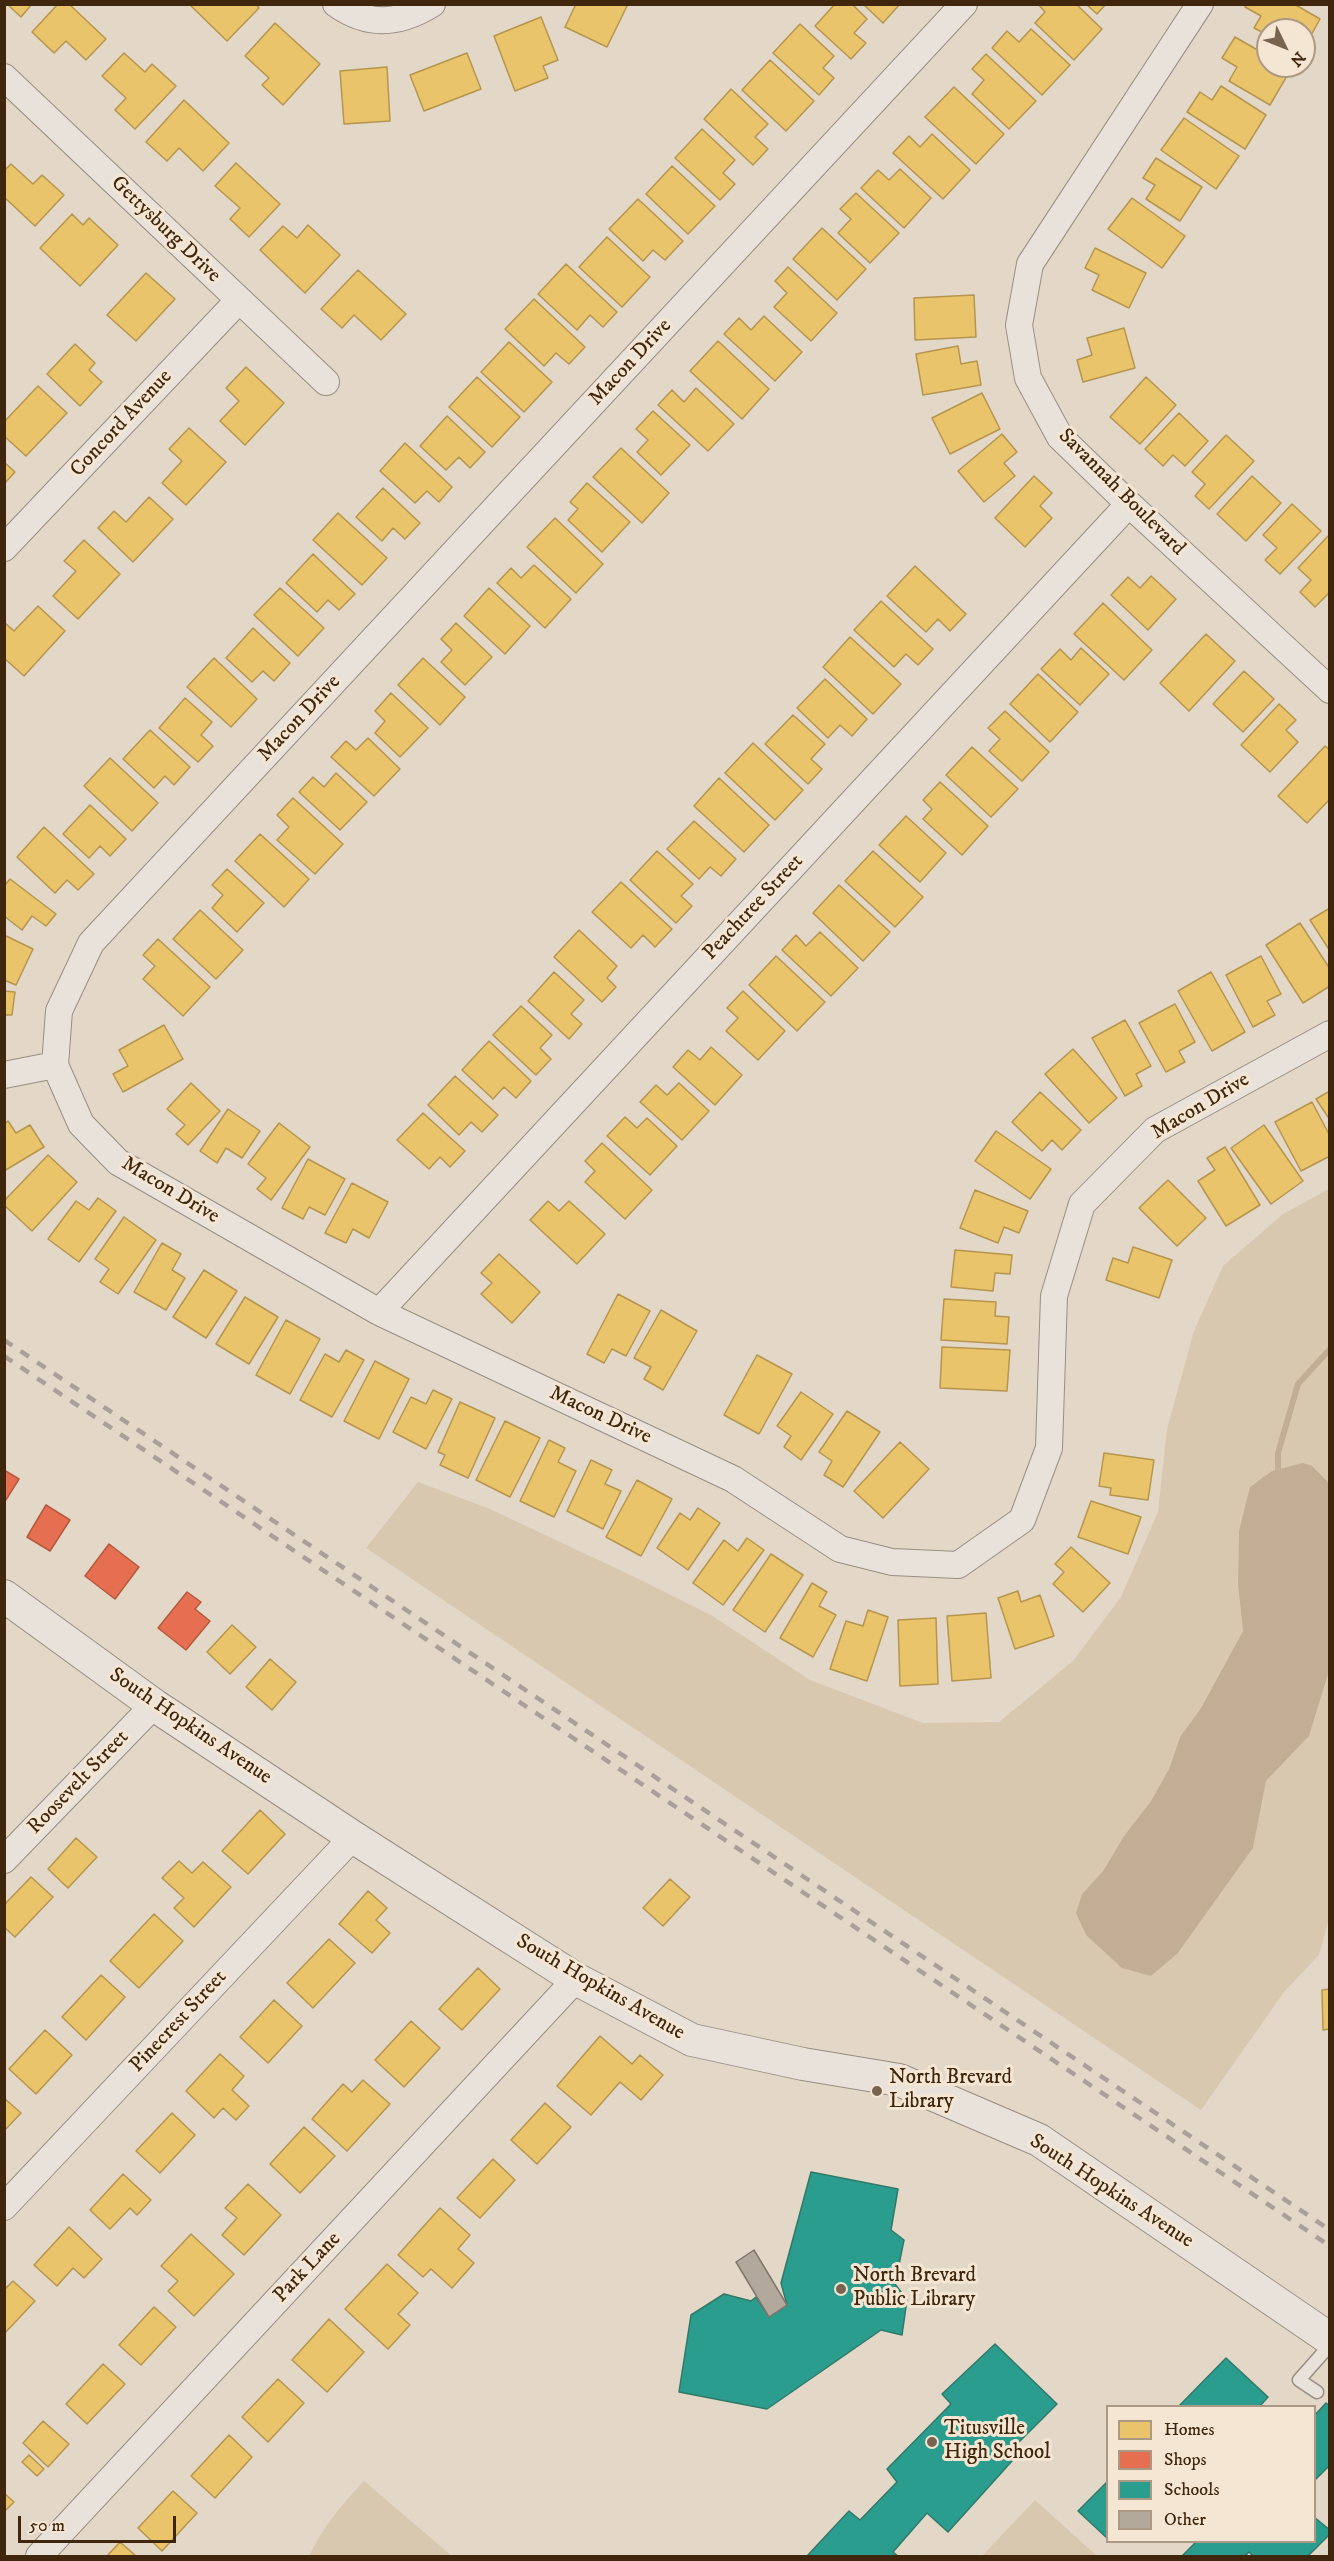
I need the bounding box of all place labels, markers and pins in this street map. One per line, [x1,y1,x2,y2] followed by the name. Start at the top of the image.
[889,2066,1012,2116] place label: North Brevard Library
[870,2084,884,2098] marker: North Brevard Library
[853,2264,976,2314] place label: North Brevard Public Library
[834,2282,848,2296] marker: North Brevard Public Library
[944,2417,1050,2467] place label: Titusville High School
[925,2435,939,2449] marker: Titusville High School

